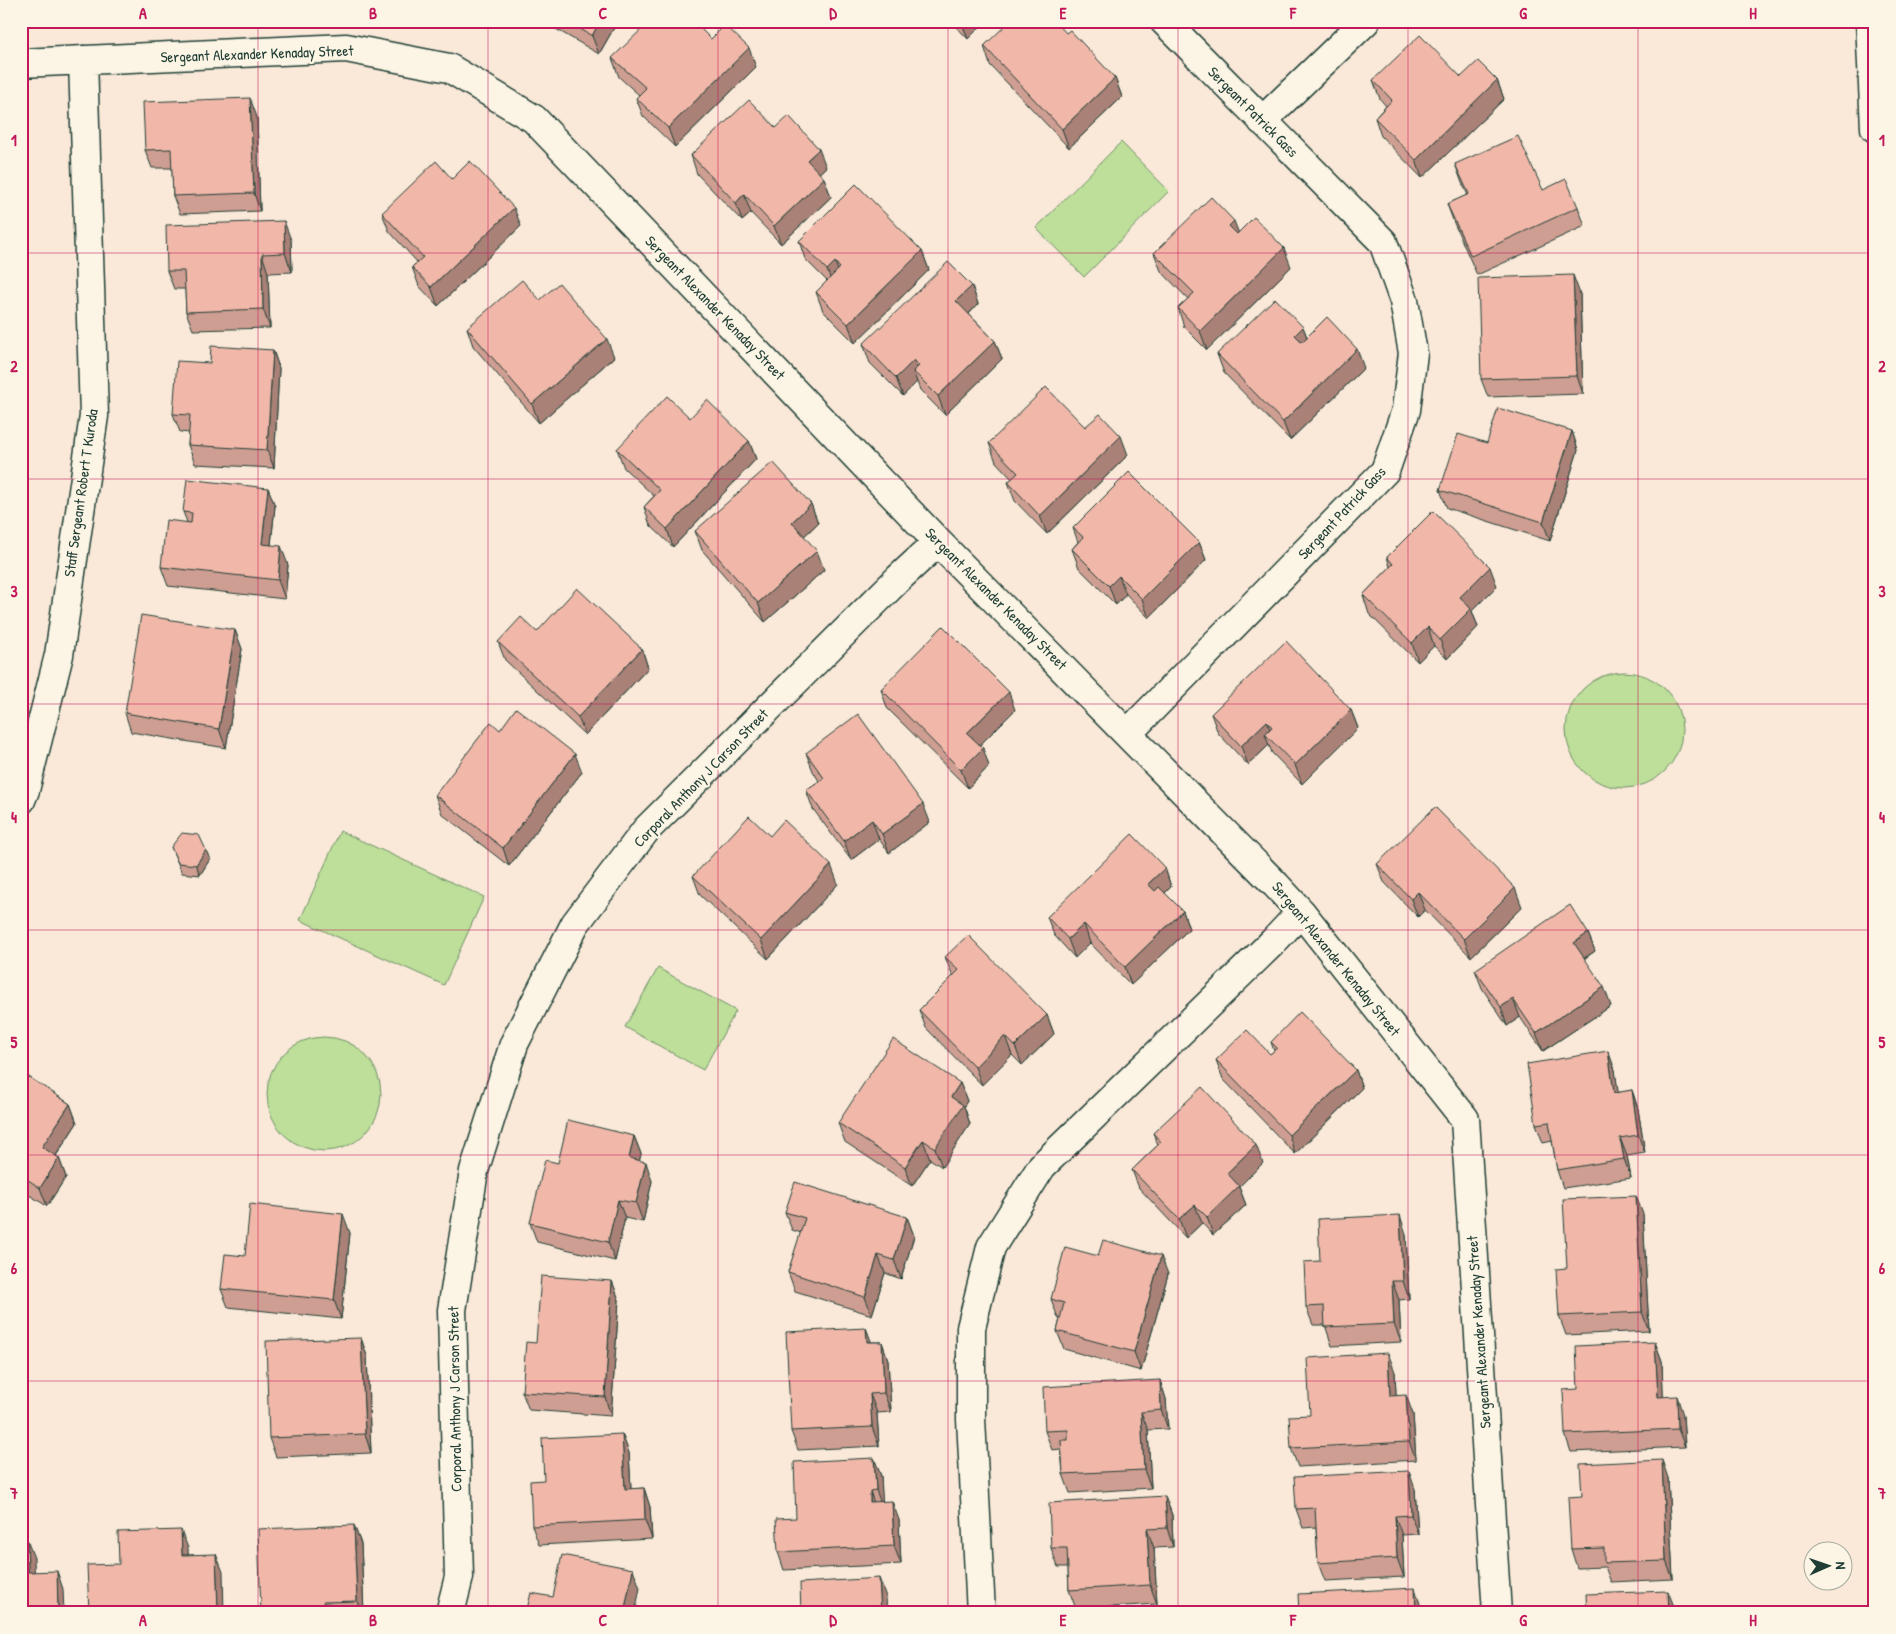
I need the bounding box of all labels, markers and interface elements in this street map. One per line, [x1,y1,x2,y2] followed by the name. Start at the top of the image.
[139,2,147,24] text: A
[369,2,377,24] text: B
[599,2,608,24] text: C
[829,2,837,24] text: D
[1059,2,1067,24] text: E
[1289,2,1297,24] text: F
[1519,2,1527,24] text: G
[1749,2,1757,24] text: H
[160,40,355,67] street label: Sergeant Alexander Kenaday Street
[1203,62,1303,162] street label: Sergeant Patrick Gass
[11,129,17,151] text: 1
[1879,129,1885,151] text: 1
[641,231,791,385] street label: Sergeant Alexander Kenaday Street
[10,355,18,377] text: 2
[1878,355,1886,377] text: 2
[58,408,103,578] street label: Staff Sergeant Robert T Kuroda
[1293,461,1390,564] street label: Sergeant Patrick Gass
[921,523,1073,675] street label: Sergeant Alexander Kenaday Street
[10,580,18,602] text: 3
[1878,580,1886,602] text: 3
[629,703,773,852] street label: Corporal Anthony J Carson Street
[11,806,17,828] text: 4
[1879,806,1885,828] text: 4
[1267,877,1406,1041] street label: Sergeant Alexander Kenaday Street
[11,1031,18,1053] text: 5
[1879,1031,1886,1053] text: 5
[1461,1234,1496,1429] street label: Sergeant Alexander Kenaday Street
[11,1257,18,1279] text: 6
[1879,1257,1886,1279] text: 6
[442,1305,467,1492] street label: Corporal Anthony J Carson Street
[9,1482,18,1504] text: 7
[1877,1482,1886,1504] text: 7
[1804,1542,1854,1592] north arrow
[1832,1561,1851,1570] text: N
[139,1609,147,1631] text: A
[369,1609,377,1631] text: B
[599,1609,608,1631] text: C
[829,1609,837,1631] text: D
[1059,1609,1067,1631] text: E
[1289,1609,1297,1631] text: F
[1519,1609,1527,1631] text: G
[1749,1609,1757,1631] text: H

